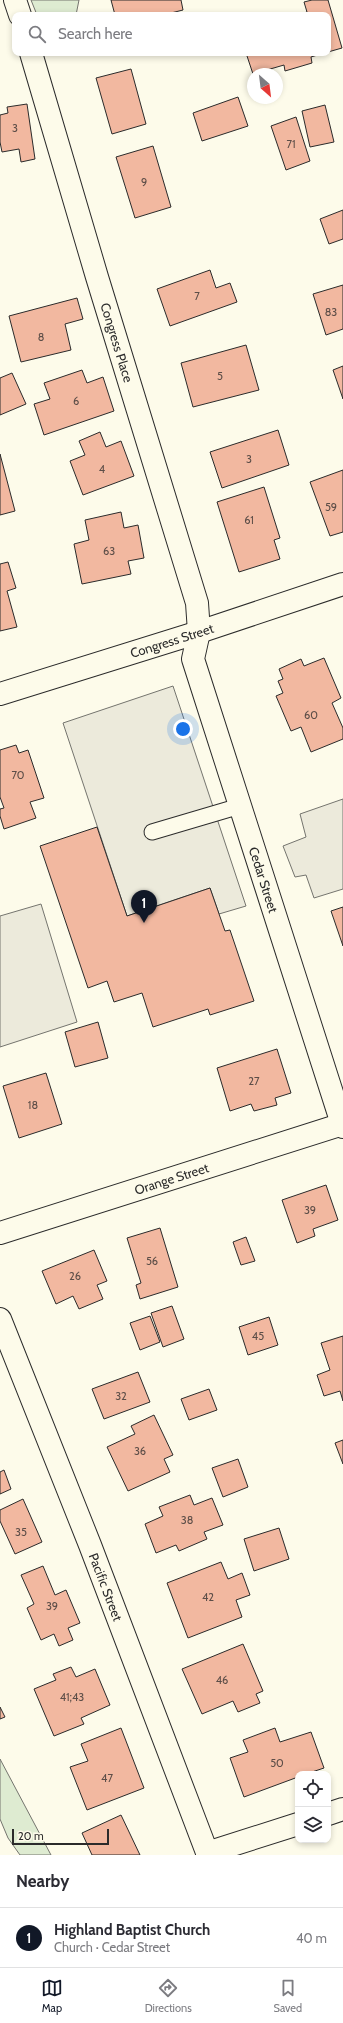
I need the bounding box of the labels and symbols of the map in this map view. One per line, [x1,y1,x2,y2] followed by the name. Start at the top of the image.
[247,68,283,104] north arrow
[12,121,18,135] house number: 3
[286,137,296,151] house number: 71
[141,175,147,189] house number: 9
[194,289,200,303] house number: 7
[97,301,137,384] street label: Congress Place
[325,305,337,319] house number: 83
[38,330,44,344] house number: 8
[217,369,223,383] house number: 5
[73,394,79,408] house number: 6
[246,452,252,466] house number: 3
[99,462,106,476] house number: 4
[325,500,337,514] house number: 59
[244,513,254,527] house number: 61
[103,544,115,558] house number: 63
[128,620,216,661] street label: Congress Street
[304,708,318,722] house number: 60
[173,719,193,739] your location
[11,768,25,782] house number: 70
[246,845,282,915] street label: Cedar Street
[131,890,157,923] pin: 1
[248,1074,260,1088] house number: 27
[28,1098,38,1112] house number: 18
[132,1159,211,1198] street label: Orange Street
[304,1203,316,1217] house number: 39
[146,1254,158,1268] house number: 56
[69,1269,81,1283] house number: 26
[252,1329,264,1343] house number: 45
[115,1389,127,1403] house number: 32
[134,1444,146,1458] house number: 36
[181,1513,193,1527] house number: 38
[15,1525,27,1539] house number: 35
[86,1551,126,1624] street label: Pacific Street
[202,1590,214,1604] house number: 42
[46,1599,58,1613] house number: 39
[216,1673,228,1687] house number: 46
[60,1690,84,1704] house number: 41;43
[270,1756,284,1770] house number: 50
[101,1771,113,1785] house number: 47
[12,1827,109,1846] scale bar

